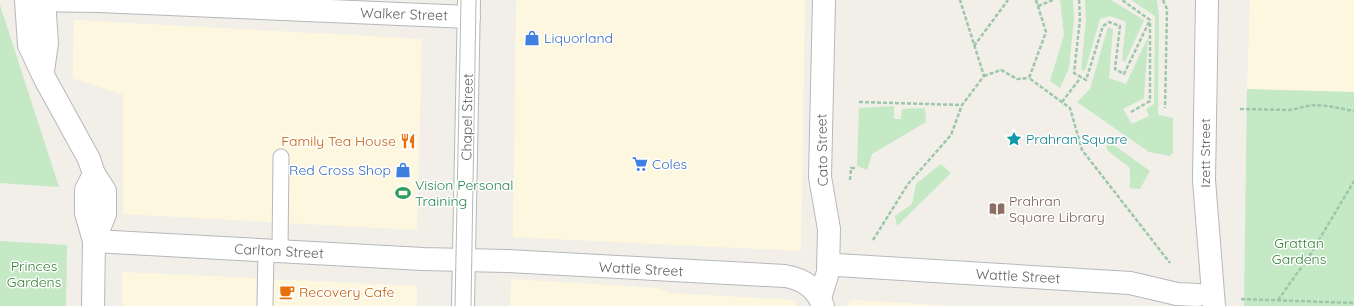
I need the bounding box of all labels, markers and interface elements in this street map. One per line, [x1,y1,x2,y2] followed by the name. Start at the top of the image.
[360,3,448,25] street label: Walker Street
[523,29,541,47] shop icon: Liquorland
[544,29,613,47] place label: Liquorland
[457,73,477,161] street label: Chapel Street
[812,113,832,187] street label: Cato Street
[1196,118,1214,188] street label: Izett Street
[1005,130,1023,148] place icon: Prahran Square
[1026,130,1128,148] place label: Prahran Square
[281,132,396,150] place label: Family Tea House
[399,132,417,150] restaurant icon: Family Tea House
[631,155,649,173] supermarket icon: Coles
[652,155,687,173] place label: Coles
[289,161,391,179] place label: Red Cross Shop
[394,161,412,179] shop icon: Red Cross Shop
[415,176,514,210] place label: Vision Personal Training
[394,184,412,202] sports icon: Vision Personal Training
[1009,192,1105,226] place label: Prahran Square Library
[988,200,1006,218] library icon: Prahran Square Library
[1272,234,1326,268] park label: Grattan Gardens
[234,240,324,262] street label: Carlton Street
[7,257,61,291] park label: Princes Gardens
[598,258,684,280] street label: Wattle Street
[975,265,1061,287] street label: Wattle Street
[278,283,296,301] cafe icon: Recovery Cafe
[299,283,394,301] place label: Recovery Cafe

